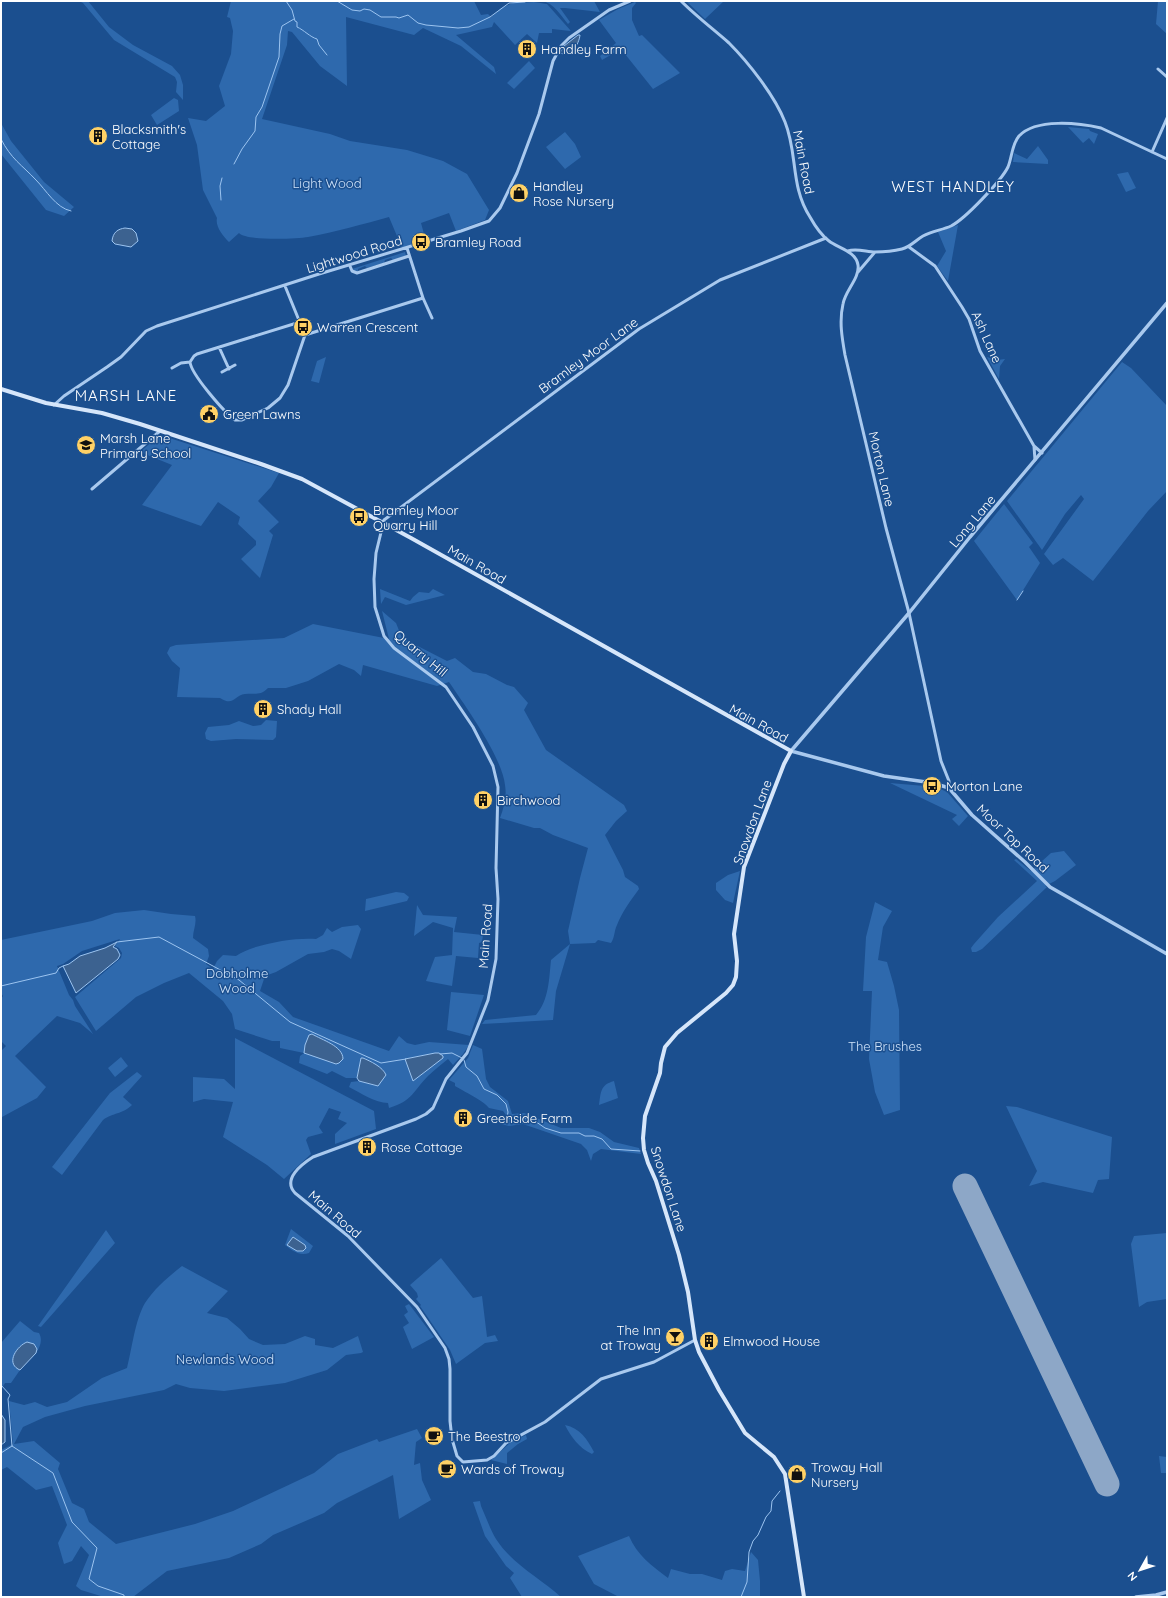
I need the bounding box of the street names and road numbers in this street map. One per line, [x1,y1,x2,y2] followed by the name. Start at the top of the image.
[790,129,818,195] street label: Main Road
[304,232,404,276] street label: Lightwood Road
[968,309,1006,365] street label: Ash Lane
[535,314,641,396] street label: Bramley Moor Lane
[866,430,898,508] street label: Morton Lane
[945,491,999,551] street label: Long Lane
[445,541,509,587] street label: Main Road
[391,626,451,680] street label: Quarry Hill
[727,700,791,746] street label: Main Road
[729,777,775,867] street label: Snowdon Lane
[974,800,1052,876] street label: Moor Top Road
[475,903,495,969] street label: Main Road
[648,1144,690,1234] street label: Snowdon Lane
[305,1187,365,1241] street label: Main Road

